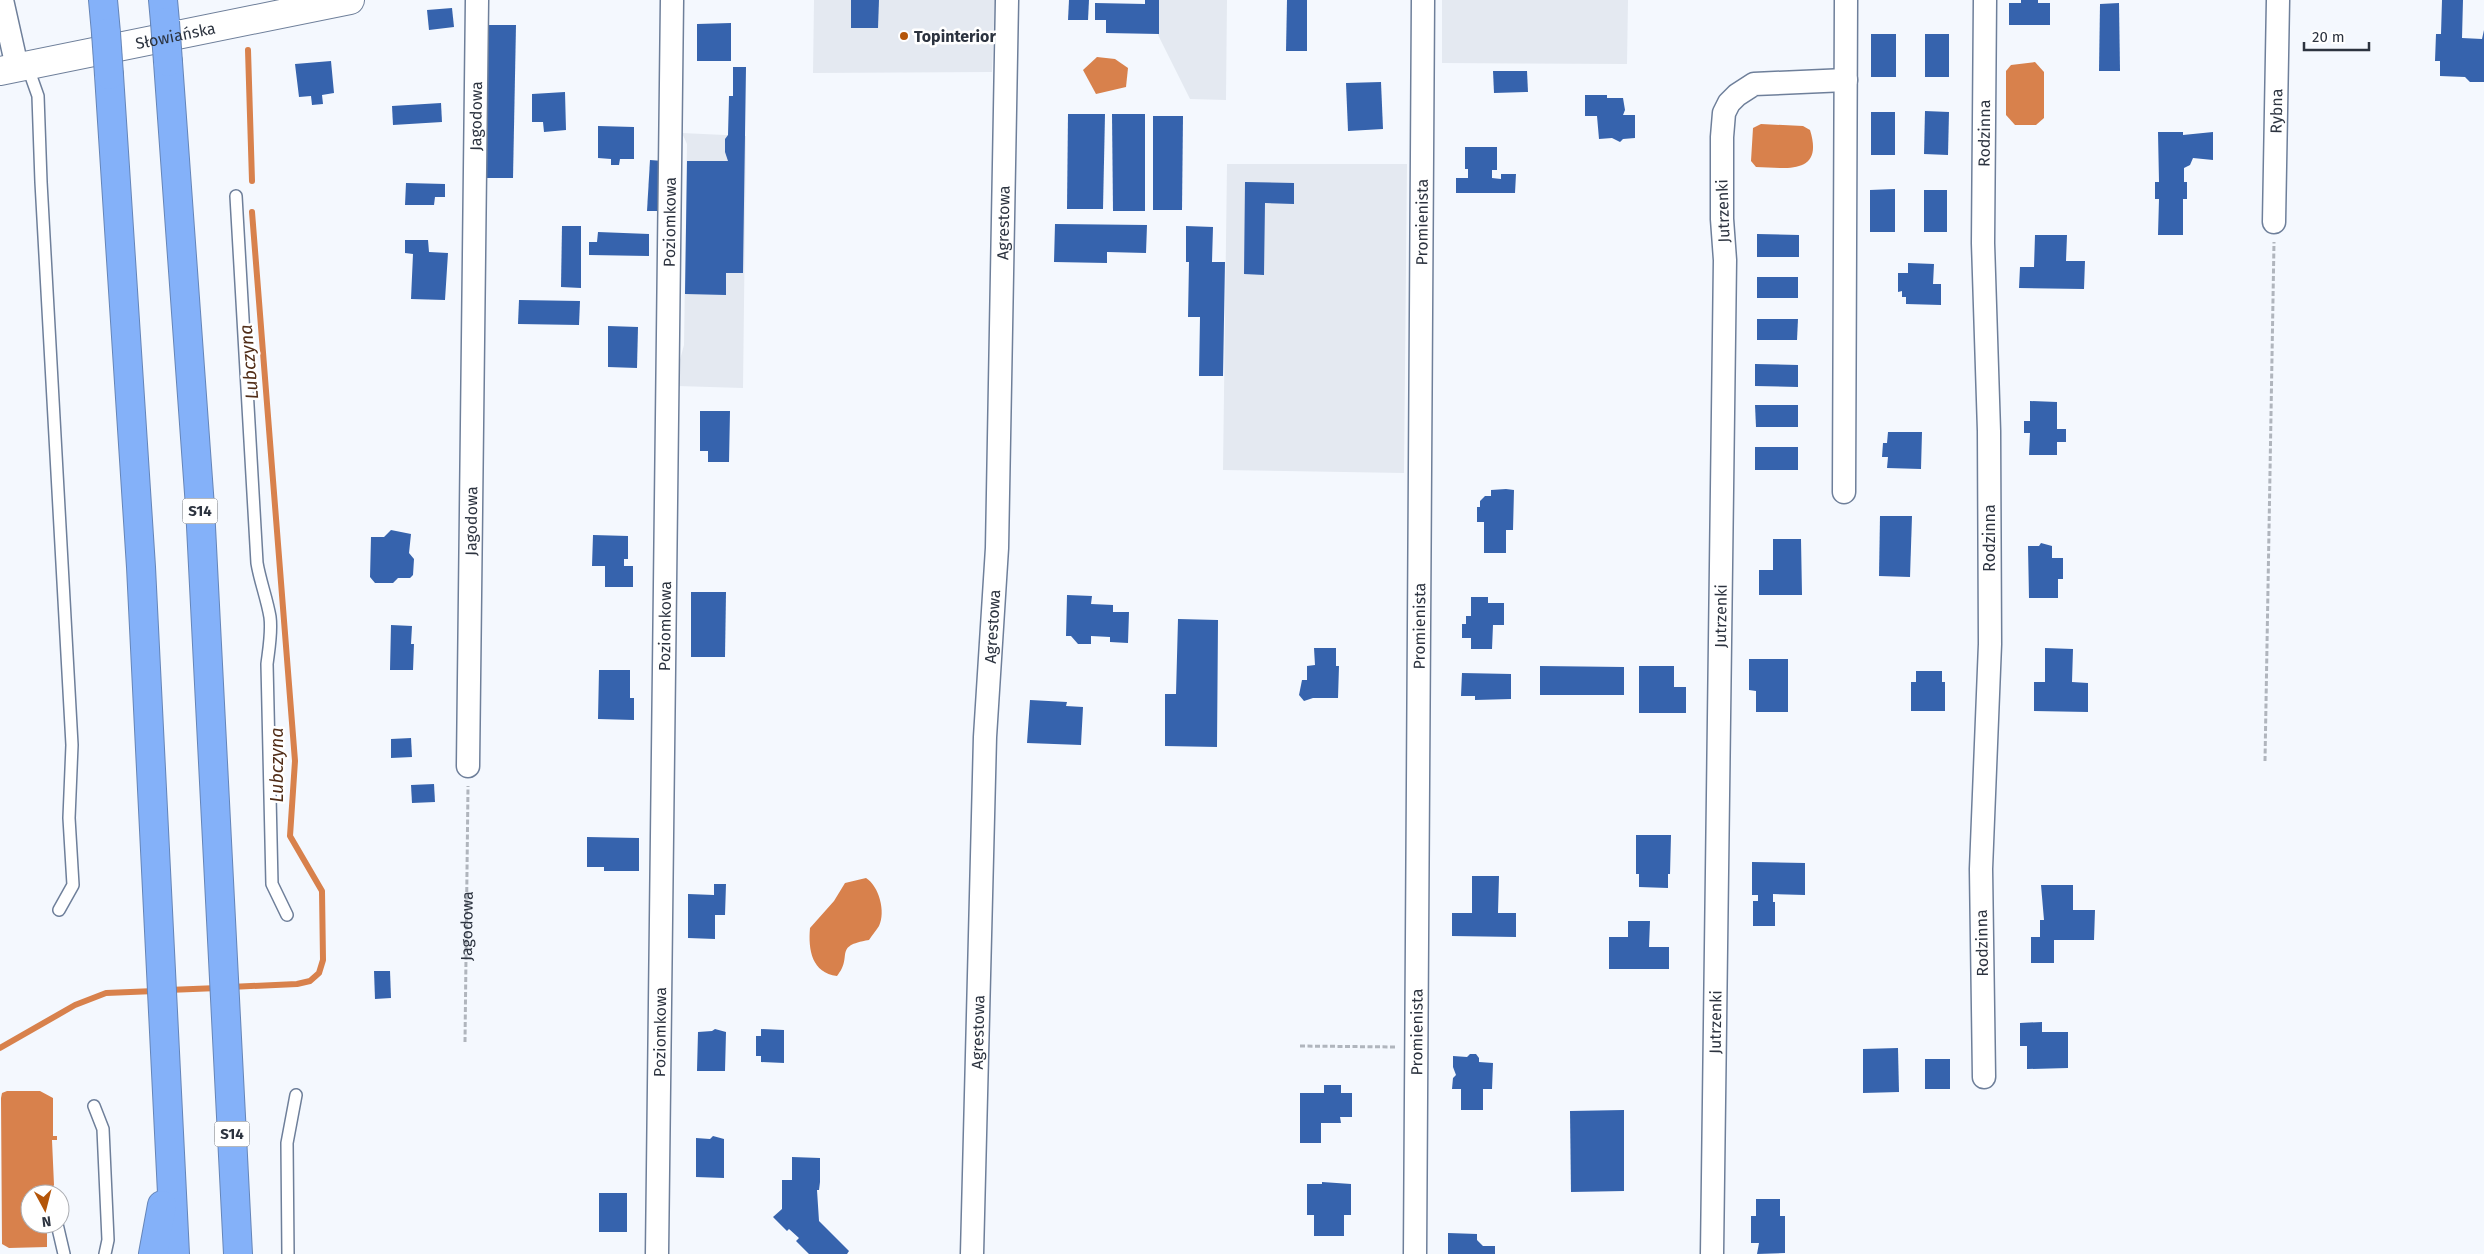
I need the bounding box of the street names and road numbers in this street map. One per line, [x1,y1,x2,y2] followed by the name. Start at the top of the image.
[134,18,217,53] street label: Słowiańska
[466,81,486,151] street label: Jagodowa
[2266,88,2286,134] street label: Rybna
[1974,100,1994,167] street label: Rodzinna
[659,177,679,267] street label: Poziomkowa
[1412,179,1431,265] street label: Promienista
[1712,179,1734,243] street label: Jutrzenki
[993,185,1013,260] street label: Agrestowa
[461,486,481,556] street label: Jagodowa
[182,498,218,524] road number: S14
[1980,504,1999,572] street label: Rodzinna
[654,581,675,671] street label: Poziomkowa
[1409,583,1429,669] street label: Promienista
[1710,584,1730,648] street label: Jutrzenki
[980,589,1004,664] street label: Agrestowa
[456,891,476,961] street label: Jagodowa
[1972,909,1992,977] street label: Rodzinna
[650,987,670,1077] street label: Poziomkowa
[1407,989,1426,1075] street label: Promienista
[1705,990,1725,1054] street label: Jutrzenki
[967,995,988,1069] street label: Agrestowa
[214,1122,250,1146] road number: S14

